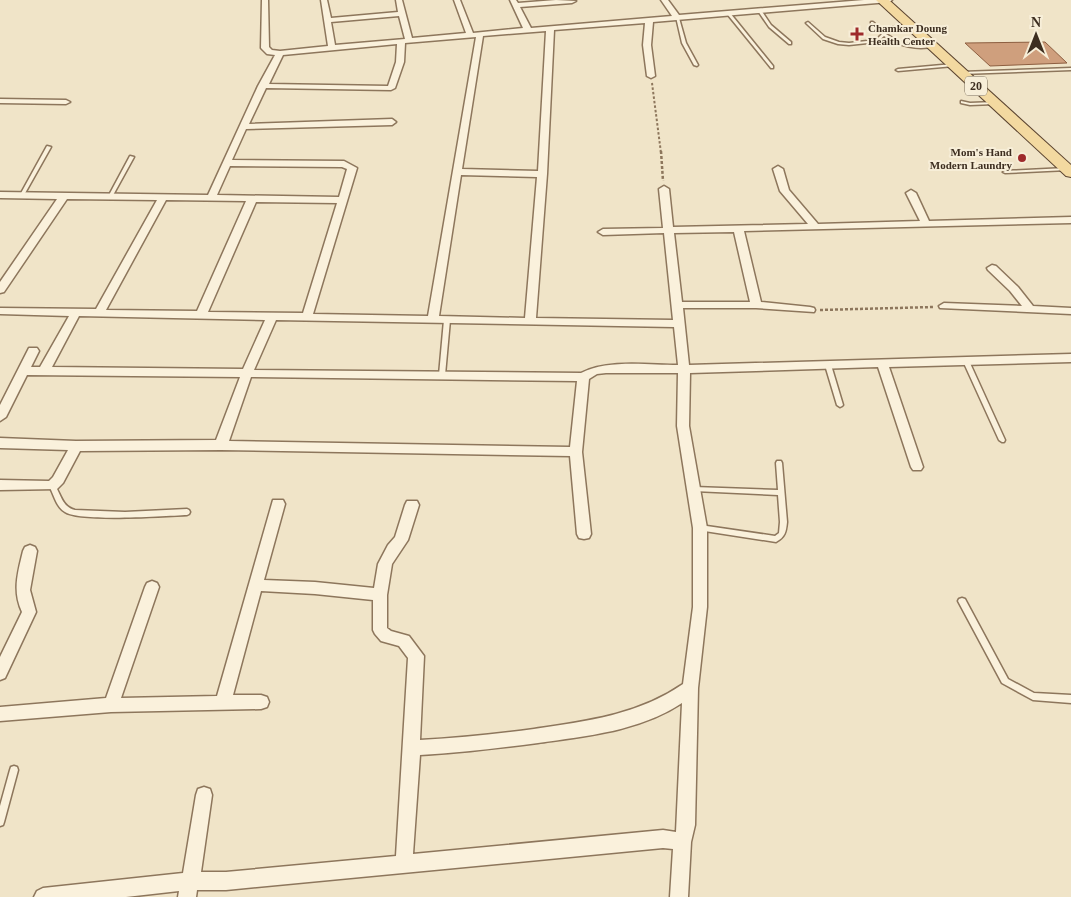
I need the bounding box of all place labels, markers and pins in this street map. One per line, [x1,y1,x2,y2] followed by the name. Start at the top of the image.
[868,22,947,47] place label: Chamkar Doung Health Center
[850,27,864,41] marker: Chamkar Doung Health Center
[930,146,1012,171] place label: Mom's Hand Modern Laundry
[1016,152,1028,164] marker: Mom's Hand Modern Laundry

